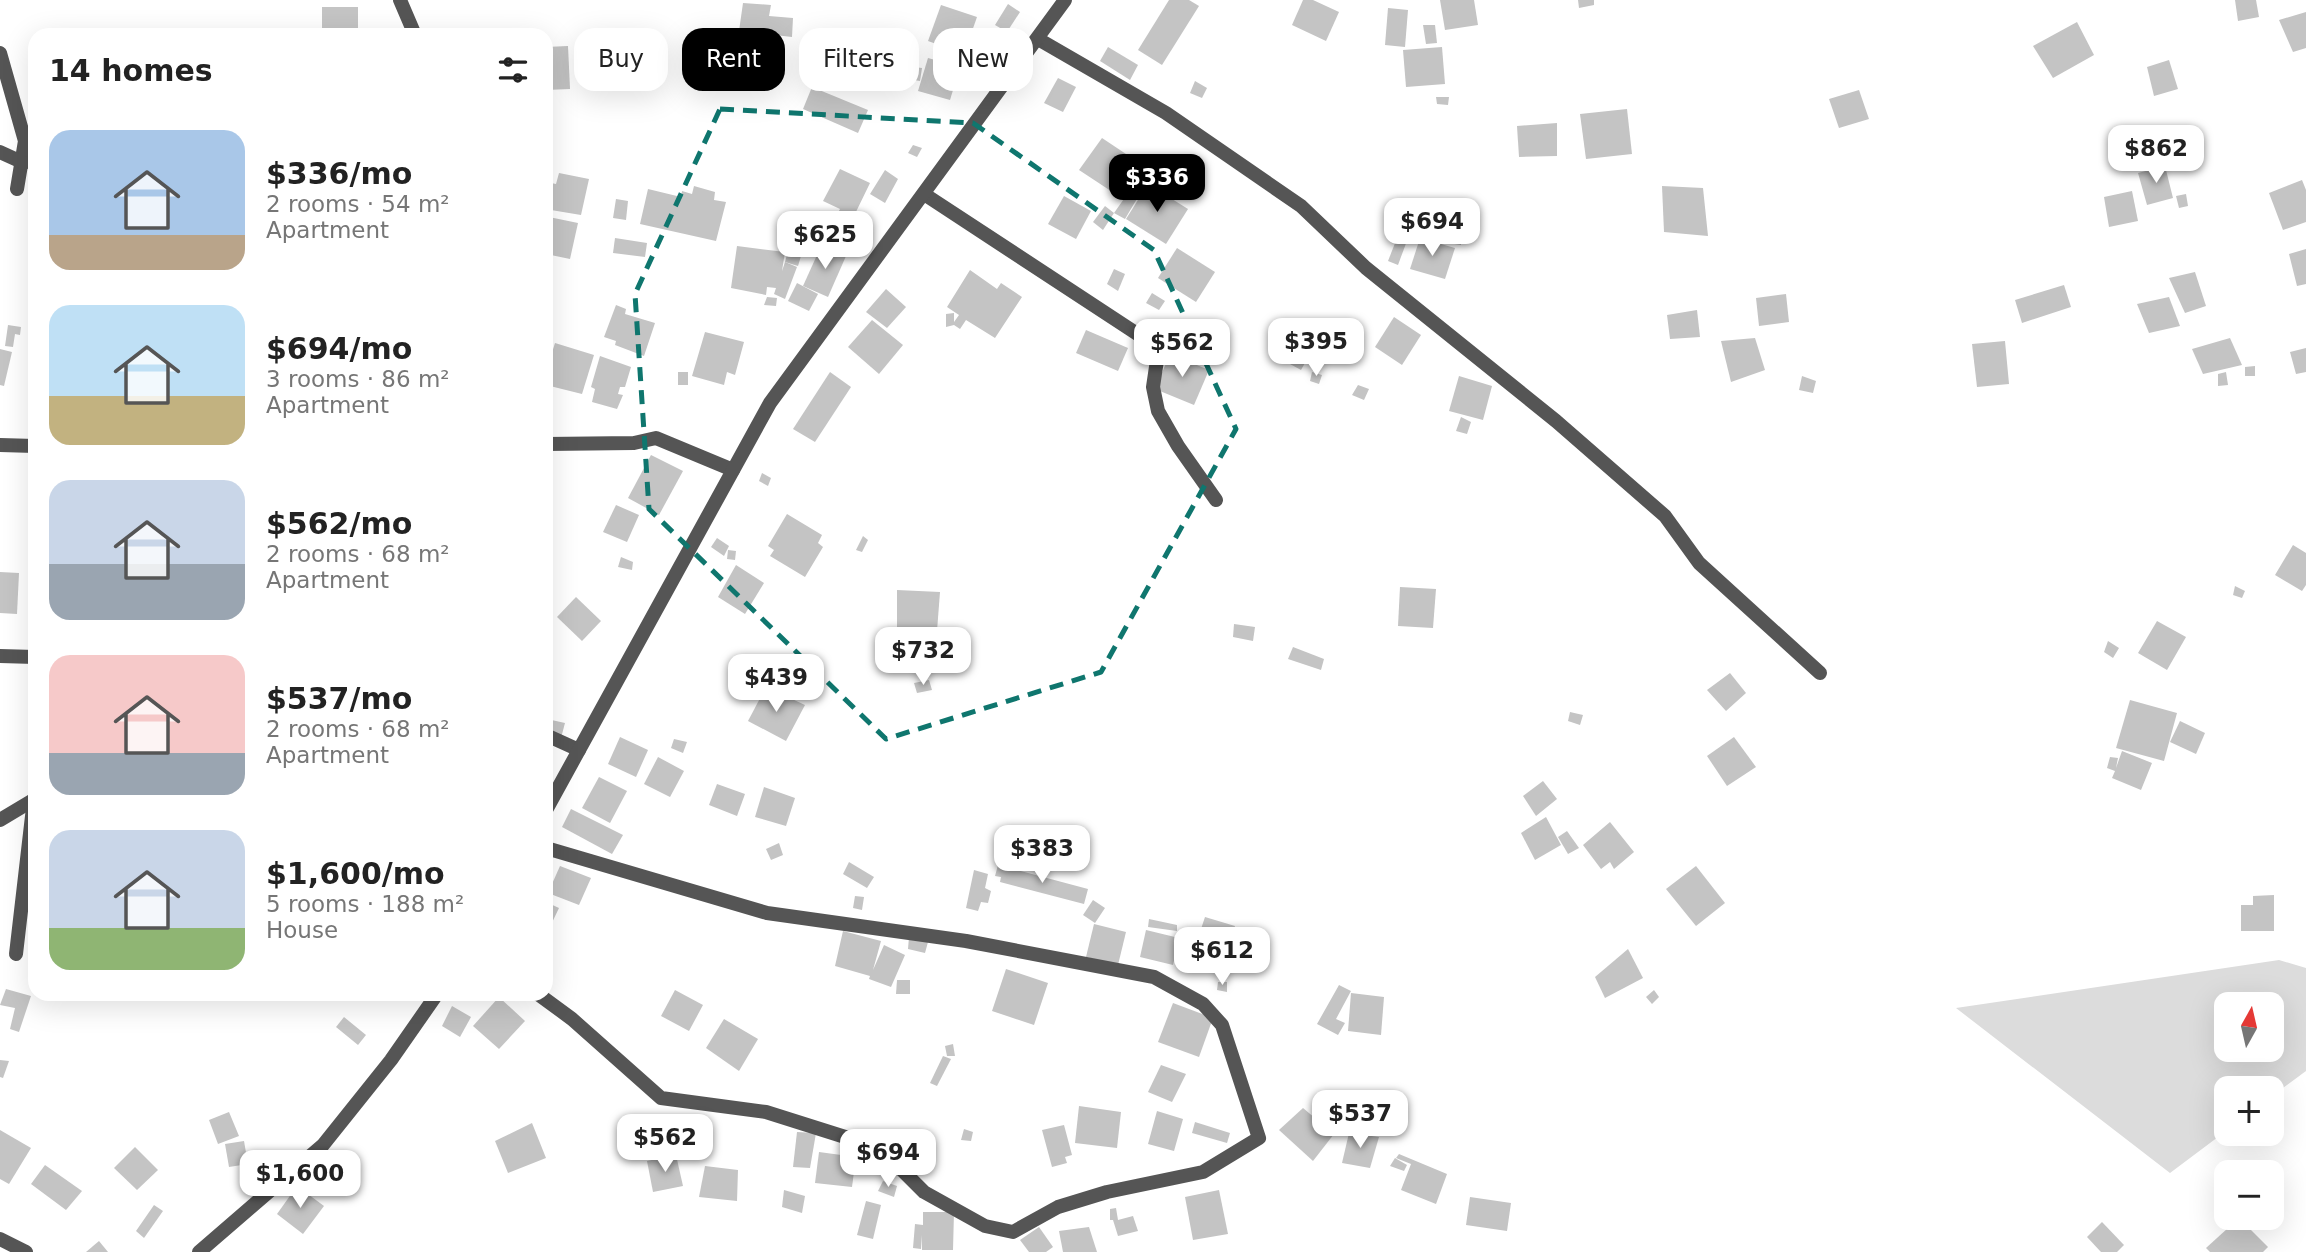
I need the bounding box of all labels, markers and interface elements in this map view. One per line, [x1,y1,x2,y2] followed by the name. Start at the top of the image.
[574,28,668,91] chip: Buy
[682,28,785,91] chip: Rent
[799,28,919,91] chip: Filters
[933,28,1033,91] chip: New
[494,51,532,89] icon: filters
[49,53,213,88] text: 14 homes
[2115,125,2197,185] pin: $862
[2124,135,2188,161] text: $862
[1116,154,1198,214] pin: $336
[266,156,412,191] text: $336/mo
[105,158,189,242] icon: home
[1125,164,1189,190] text: $336
[266,191,450,217] text: 2 rooms · 54 m²
[1391,198,1473,258] pin: $694
[1400,208,1464,234] text: $694
[784,212,866,271] pin: $625
[266,217,389,243] text: Apartment
[793,221,857,247] text: $625
[1275,318,1357,378] pin: $395
[1141,320,1223,379] pin: $562
[1284,328,1348,354] text: $395
[1150,329,1214,355] text: $562
[266,331,412,366] text: $694/mo
[105,333,189,417] icon: home
[266,366,450,392] text: 3 rooms · 86 m²
[266,392,389,418] text: Apartment
[266,506,412,541] text: $562/mo
[105,508,189,592] icon: home
[266,541,450,567] text: 2 rooms · 68 m²
[266,567,389,593] text: Apartment
[882,628,964,687] pin: $732
[891,637,955,663] text: $732
[735,654,817,714] pin: $439
[744,664,808,690] text: $439
[266,681,412,716] text: $537/mo
[105,683,189,767] icon: home
[266,716,450,742] text: 2 rooms · 68 m²
[266,742,389,768] text: Apartment
[1001,826,1083,885] pin: $383
[1010,835,1074,861] text: $383
[266,856,445,891] text: $1,600/mo
[105,858,189,942] icon: home
[266,891,464,917] text: 5 rooms · 188 m²
[266,917,338,943] text: House
[1181,928,1263,987] pin: $612
[1190,937,1254,963] text: $612
[2214,992,2284,1062] north arrow
[2214,992,2284,1230] map controls
[2214,1076,2284,1146] button: +
[1319,1090,1401,1150] pin: $537
[1328,1100,1392,1126] text: $537
[624,1114,706,1174] pin: $562
[633,1124,697,1150] text: $562
[847,1130,929,1189] pin: $694
[856,1139,920,1165] text: $694
[243,1150,357,1210] pin: $1,600
[256,1160,344,1186] text: $1,600
[2214,1160,2284,1230] button: −

